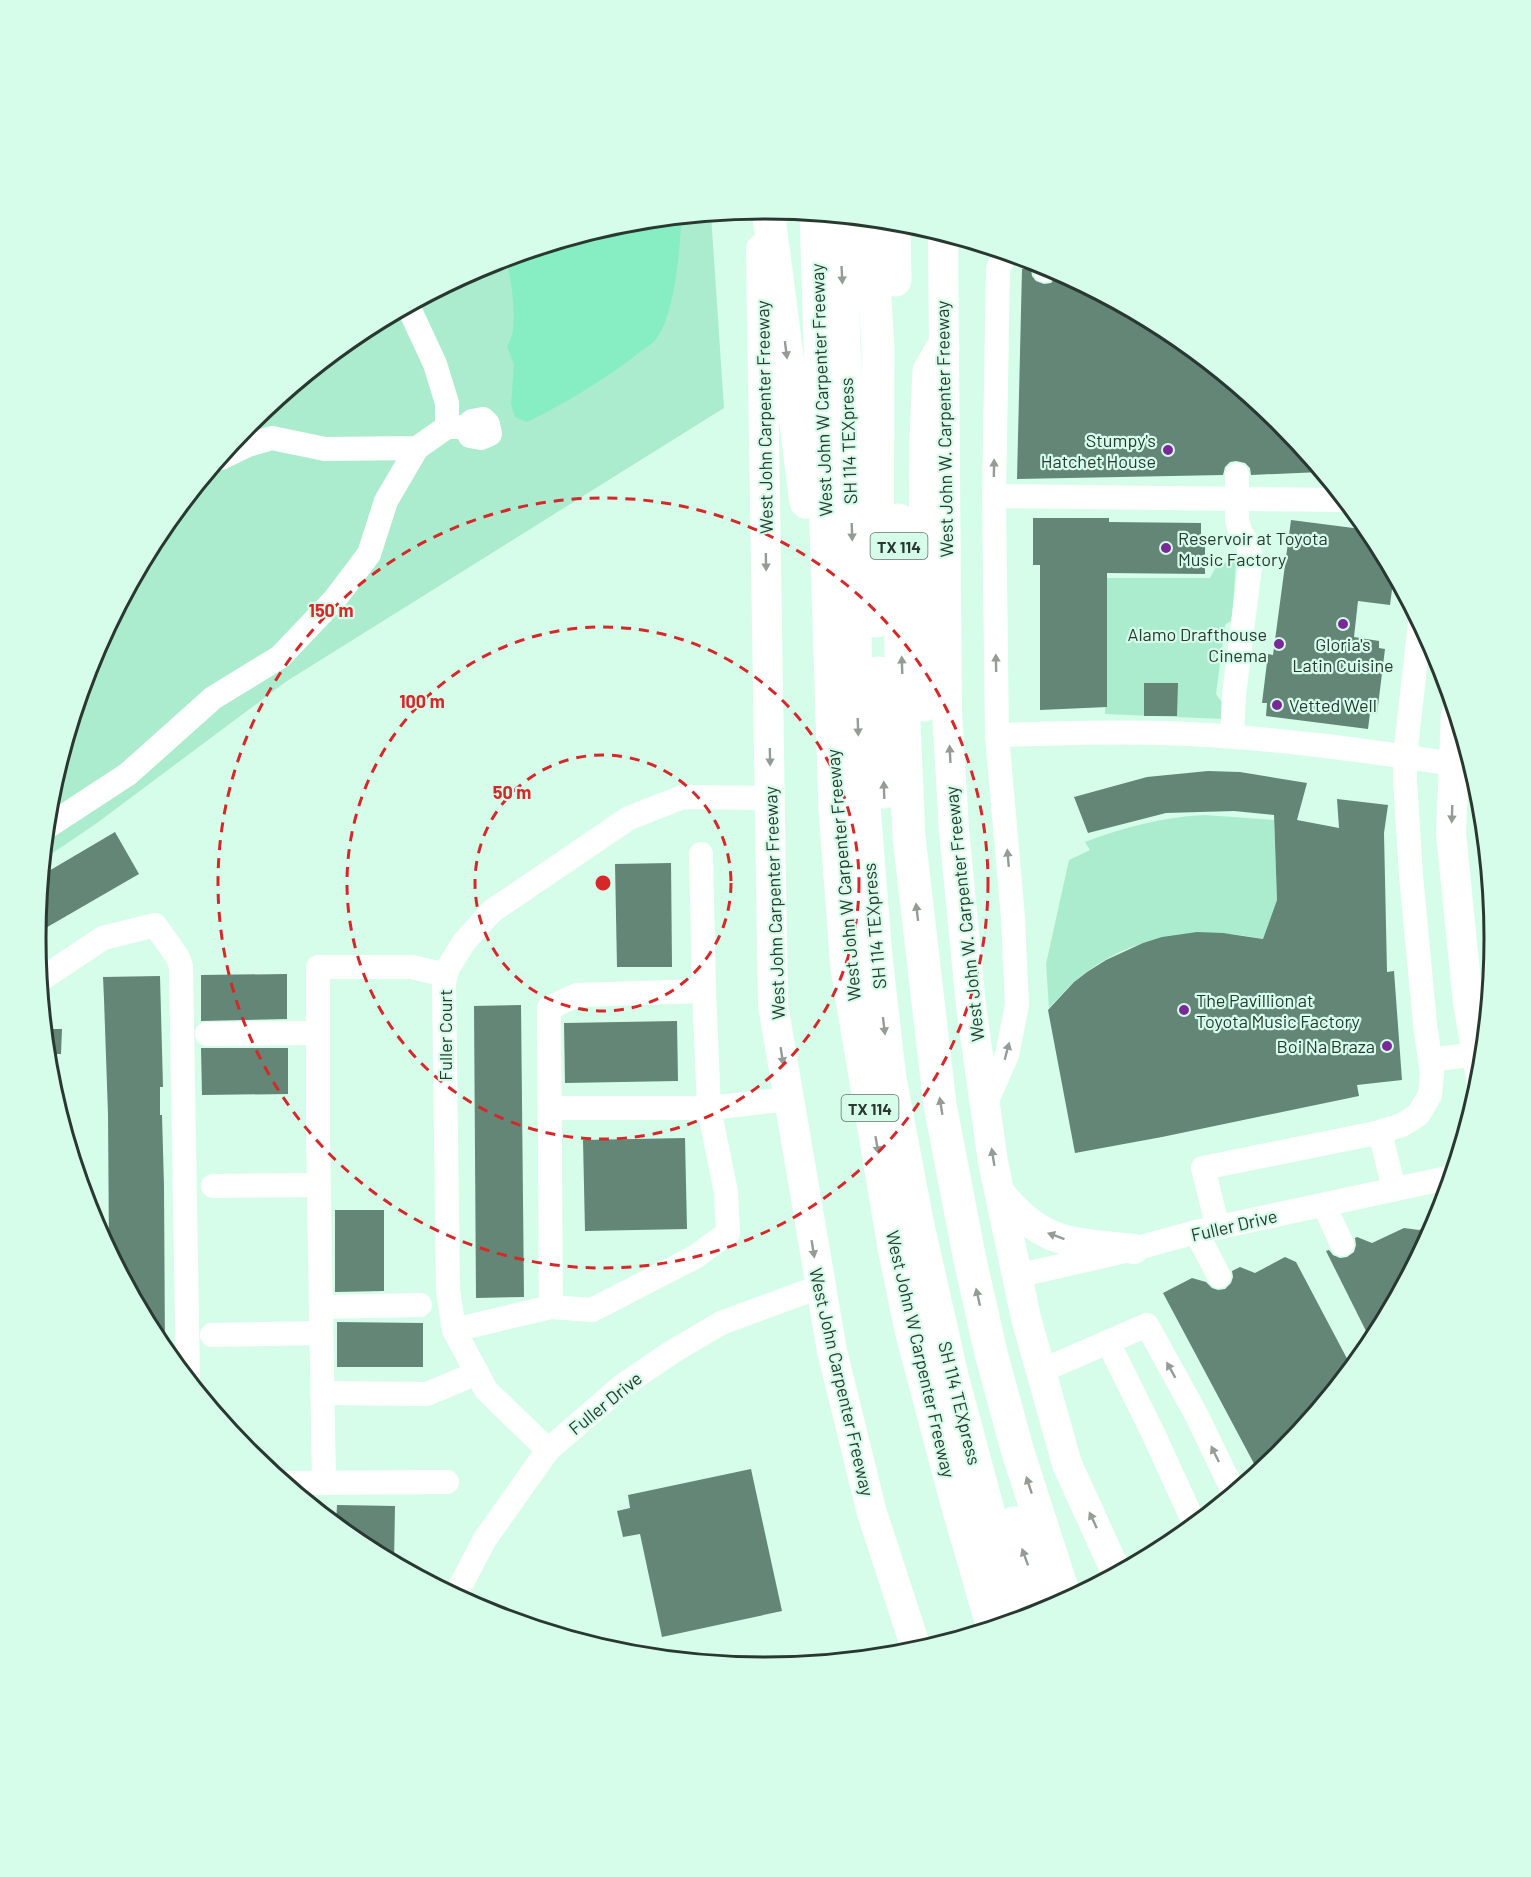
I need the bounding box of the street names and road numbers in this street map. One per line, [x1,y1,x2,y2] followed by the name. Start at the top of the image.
[806,263,836,517] street label: West John W Carpenter Freeway
[751,300,777,534] street label: West John Carpenter Freeway
[931,300,957,558] street label: West John W. Carpenter Freeway
[835,377,861,505] street label: SH 114 TEXpress
[870,533,928,559] road number: TX 114
[821,748,865,1002] street label: West John W Carpenter Freeway
[940,785,988,1043] street label: West John W. Carpenter Freeway
[759,786,789,1020] street label: West John Carpenter Freeway
[858,862,890,990] street label: SH 114 TEXpress
[434,989,456,1081] street label: Fuller Court
[842,1095,898,1121] road number: TX 114
[1189,1204,1279,1246] street label: Fuller Drive
[882,1228,960,1480] street label: West John W Carpenter Freeway
[805,1266,879,1498] street label: West John Carpenter Freeway
[934,1339,986,1467] street label: SH 114 TEXpress
[564,1367,646,1439] street label: Fuller Drive

